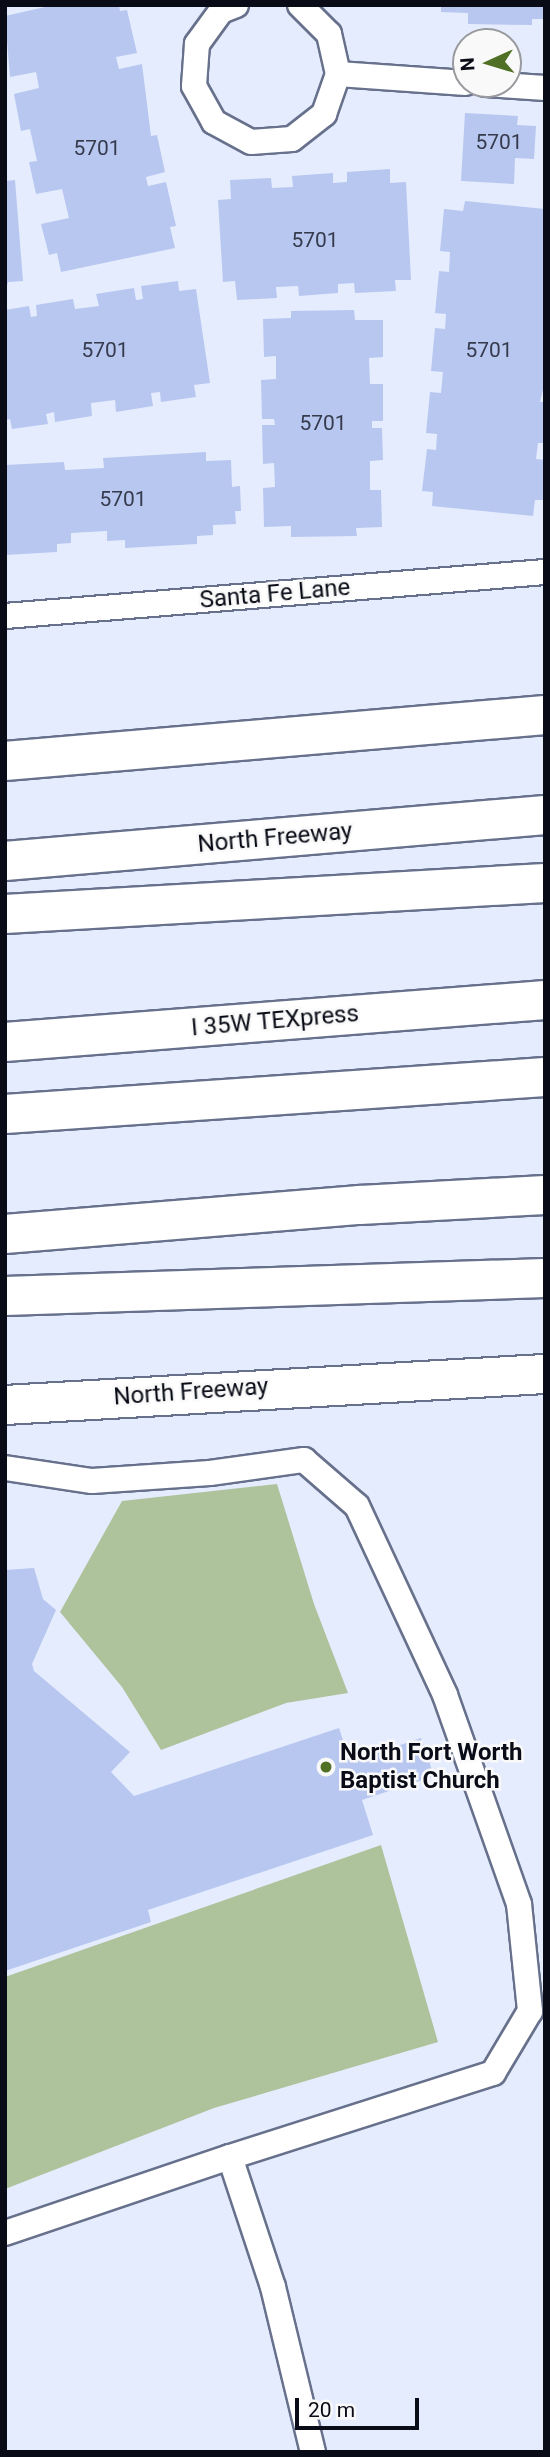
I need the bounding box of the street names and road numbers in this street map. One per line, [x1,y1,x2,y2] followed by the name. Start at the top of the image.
[198,573,352,615] street label: Santa Fe Lane
[196,817,354,859] street label: North Freeway
[190,999,360,1043] street label: I 35W TEXpress
[113,1372,269,1412] street label: North Freeway

